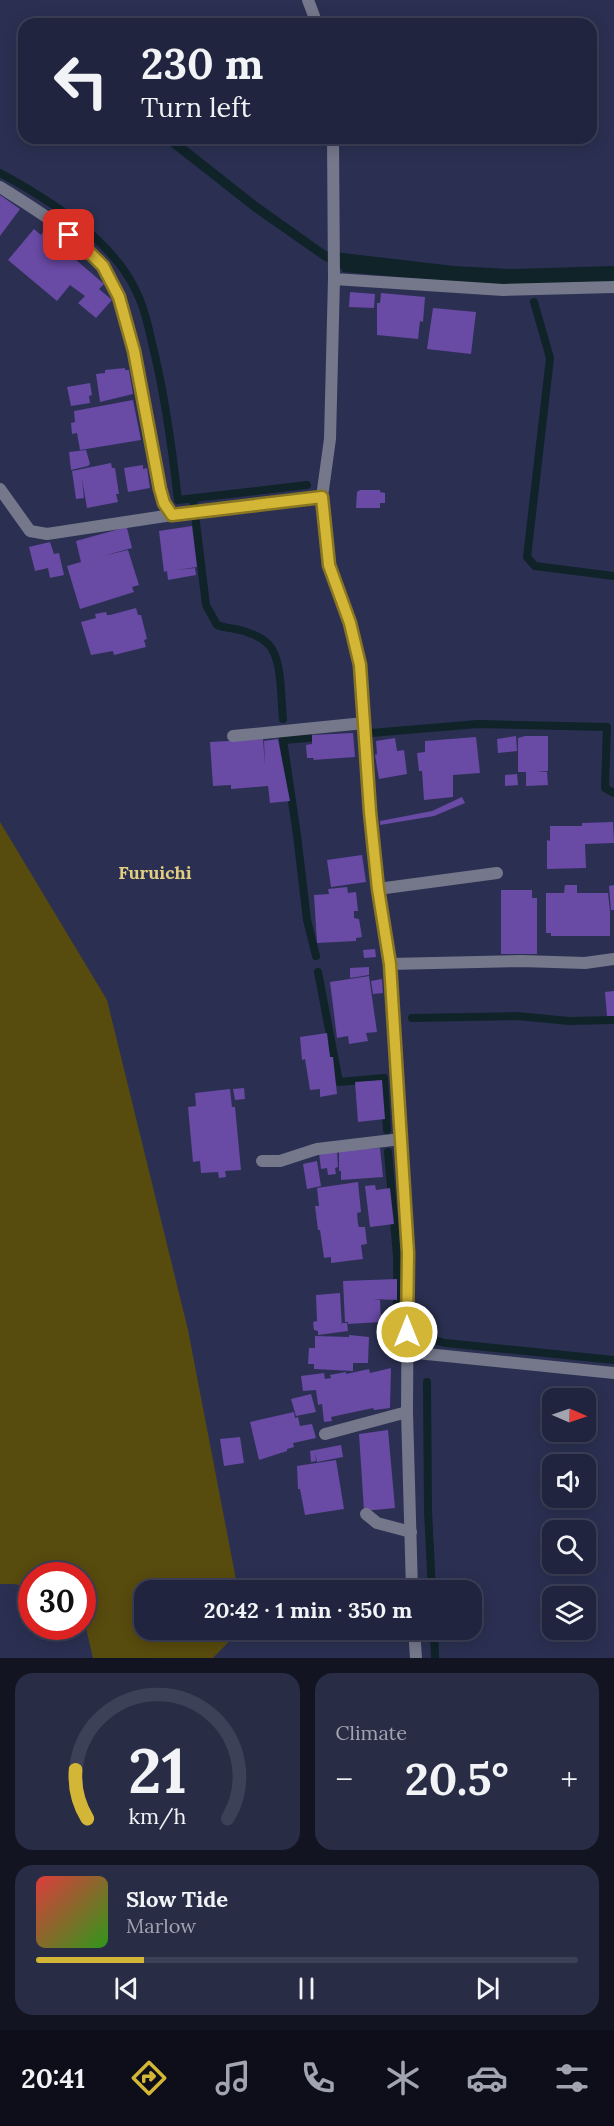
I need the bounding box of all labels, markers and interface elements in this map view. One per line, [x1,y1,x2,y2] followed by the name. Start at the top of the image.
[141,37,263,91] text: 230 m
[42,42,120,120] icon: left
[141,90,251,124] text: Turn left
[43,209,94,260] pin
[52,218,85,251] icon: arrive
[118,861,192,884] district label: Furuichi
[375,1300,439,1364] position arrow
[542,1388,596,1442] north arrow
[542,1388,596,1640] map controls
[542,1454,596,1508] button: sound
[542,1520,596,1574] button: search
[18,1562,96,1640] speed limit sign: 30
[542,1586,596,1640] button: layers
[204,1596,412,1624] text: 20:42 · 1 min · 350 m
[336,1720,407,1745] text: Climate
[128,1730,187,1810] text: 21
[405,1750,509,1807] text: 20.5°
[336,1758,353,1800] text: −
[560,1758,578,1800] text: +
[128,1802,186,1830] text: km/h
[126,1885,228,1913] text: Slow Tide
[126,1913,196,1938] text: Marlow
[110,1972,143,2005] icon: previous
[290,1972,323,2005] icon: pause
[471,1972,504,2005] icon: next
[128,2057,170,2099] icon: directions
[212,2057,254,2099] icon: music
[297,2057,339,2099] icon: phone
[382,2057,424,2099] icon: climate
[466,2057,508,2099] icon: car
[551,2057,593,2099] icon: filters
[21,2061,85,2095] text: 20:41

